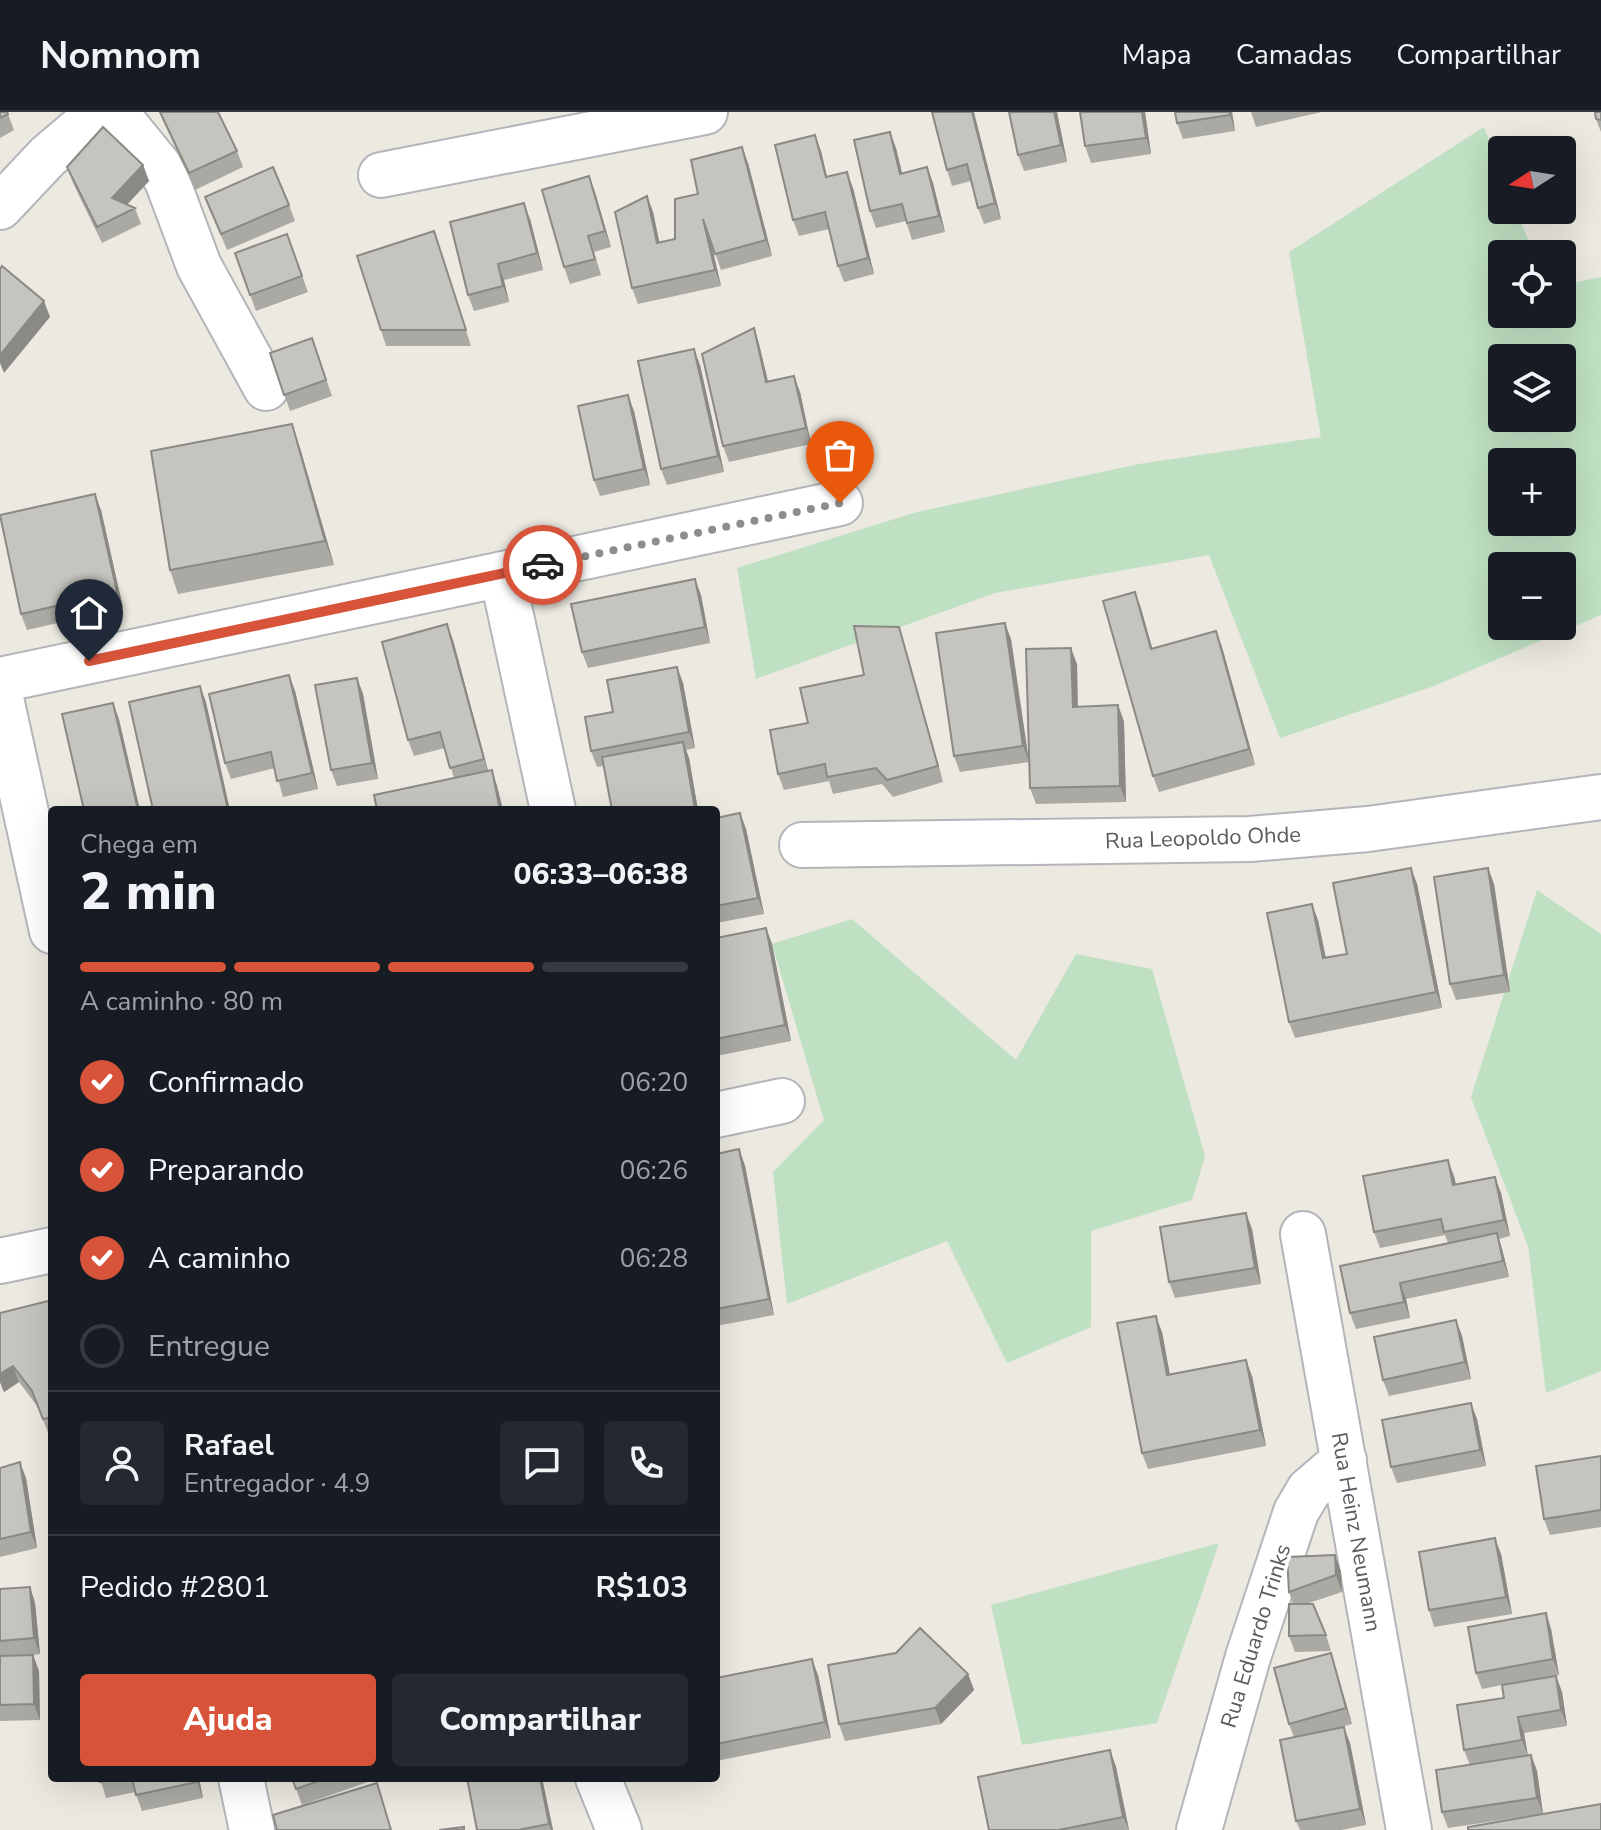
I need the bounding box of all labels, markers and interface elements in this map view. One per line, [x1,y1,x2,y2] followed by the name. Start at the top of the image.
[40,30,201,81] text: Nomnom
[1122,36,1192,74] text: Mapa
[1236,36,1352,74] text: Camadas
[1396,36,1561,74] text: Compartilhar
[1488,136,1576,224] north arrow
[1488,136,1576,640] map controls
[1488,240,1576,328] button: locate
[1488,344,1576,432] button: layers
[806,421,874,503] pin
[818,433,862,477] icon: bag
[1488,448,1576,536] button: +
[503,525,583,605] courier
[521,543,565,587] icon: car
[1488,552,1576,640] button: −
[55,579,123,661] pin
[67,591,111,635] icon: home
[1104,820,1302,856] street label: Rua Leopoldo Ohde
[80,827,198,862] text: Chega em
[513,854,688,895] text: 06:33–06:38
[80,856,217,927] text: 2 min
[80,984,283,1019] text: A caminho · 80 m
[80,1060,124,1104] icon: check
[148,1062,304,1103] text: Confirmado
[620,1065,688,1100] text: 06:20
[80,1148,124,1192] icon: check
[148,1150,304,1191] text: Preparando
[620,1153,688,1188] text: 06:26
[80,1236,124,1280] icon: check
[148,1238,291,1279] text: A caminho
[620,1241,688,1276] text: 06:28
[148,1326,270,1367] text: Entregue
[80,1421,164,1505] button: person
[500,1421,584,1505] button: chat
[604,1421,688,1505] button: phone
[184,1425,274,1466] text: Rafael
[1324,1430,1388,1634] street label: Rua Heinz Neumann
[184,1466,370,1501] text: Entregador · 4.9
[1214,1540,1298,1732] street label: Rua Eduardo Trinks
[80,1567,271,1608] text: Pedido #2801
[595,1567,688,1608] text: R$103
[80,1674,376,1766] button: Ajuda
[392,1674,688,1766] button: Compartilhar

